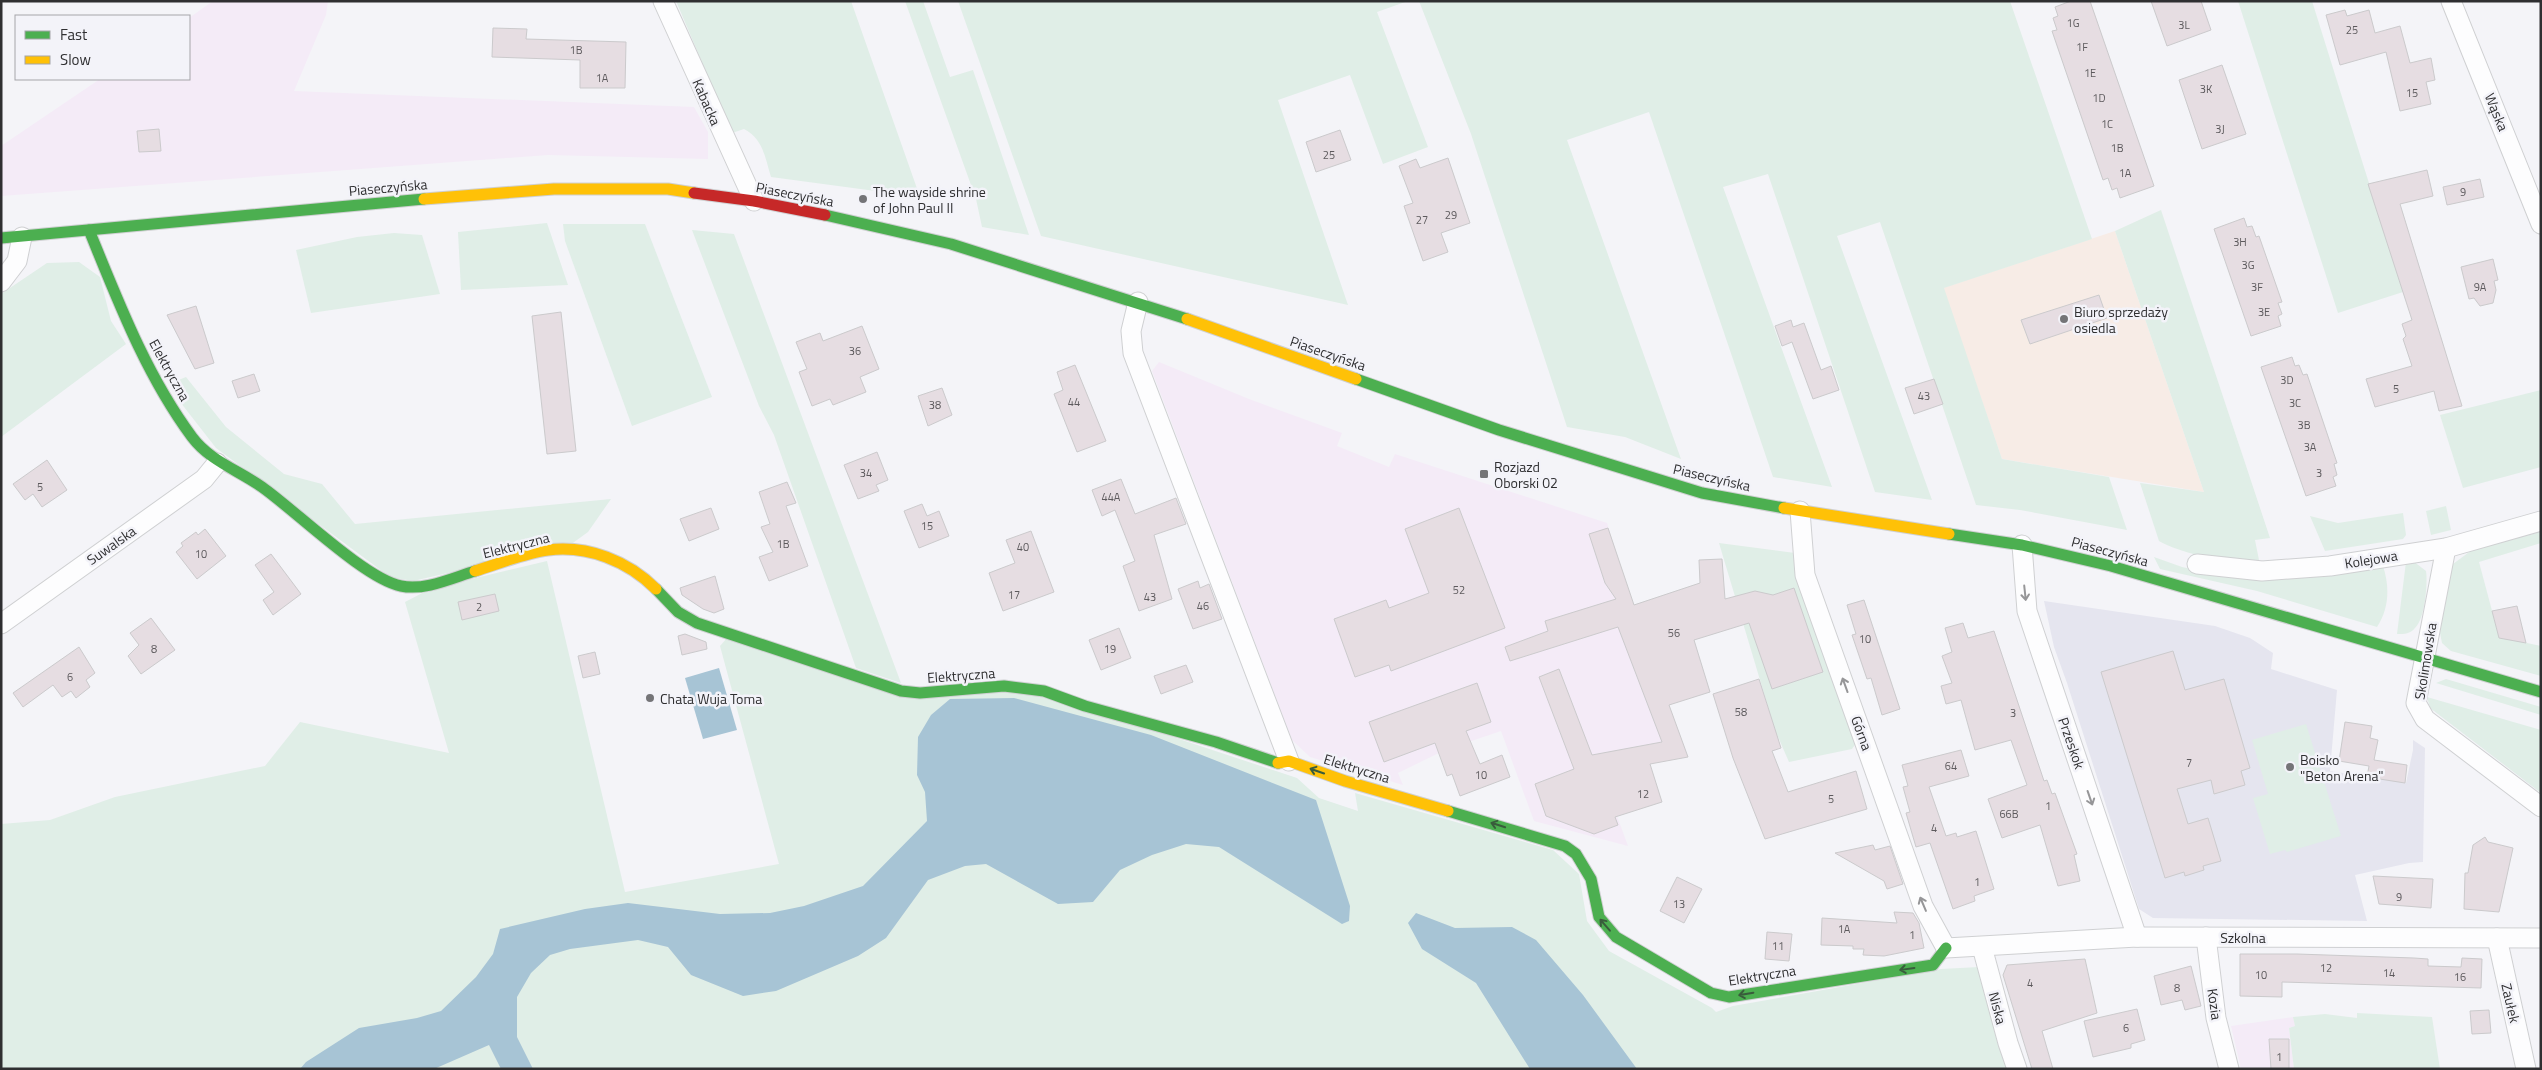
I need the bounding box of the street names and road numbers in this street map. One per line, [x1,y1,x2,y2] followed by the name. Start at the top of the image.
[687,75,727,129] street label: Kabacka
[2480,90,2514,134] street label: Wąska
[348,173,428,201] street label: Piaseczyńska
[754,176,836,212] street label: Piaseczyńska
[1287,330,1369,376] street label: Piaseczyńska
[144,335,196,405] street label: Elektryczna
[1671,458,1753,496] street label: Piaseczyńska
[82,520,140,570] street label: Suwalska
[480,527,552,563] street label: Elektryczna
[2069,531,2151,571] street label: Piaseczyńska
[2343,544,2399,574] street label: Kolejowa
[2409,621,2441,701] street label: Skolimowska
[926,662,996,688] street label: Elektryczna
[1846,713,1878,753] street label: Górna
[2053,714,2091,772] street label: Przeskok
[1321,748,1393,788] street label: Elektryczna
[2220,927,2266,948] street label: Szkolna
[1727,959,1797,991] street label: Elektryczna
[2496,981,2526,1025] street label: Zaułek
[2202,987,2228,1021] street label: Kozia
[1984,989,2012,1027] street label: Niska

